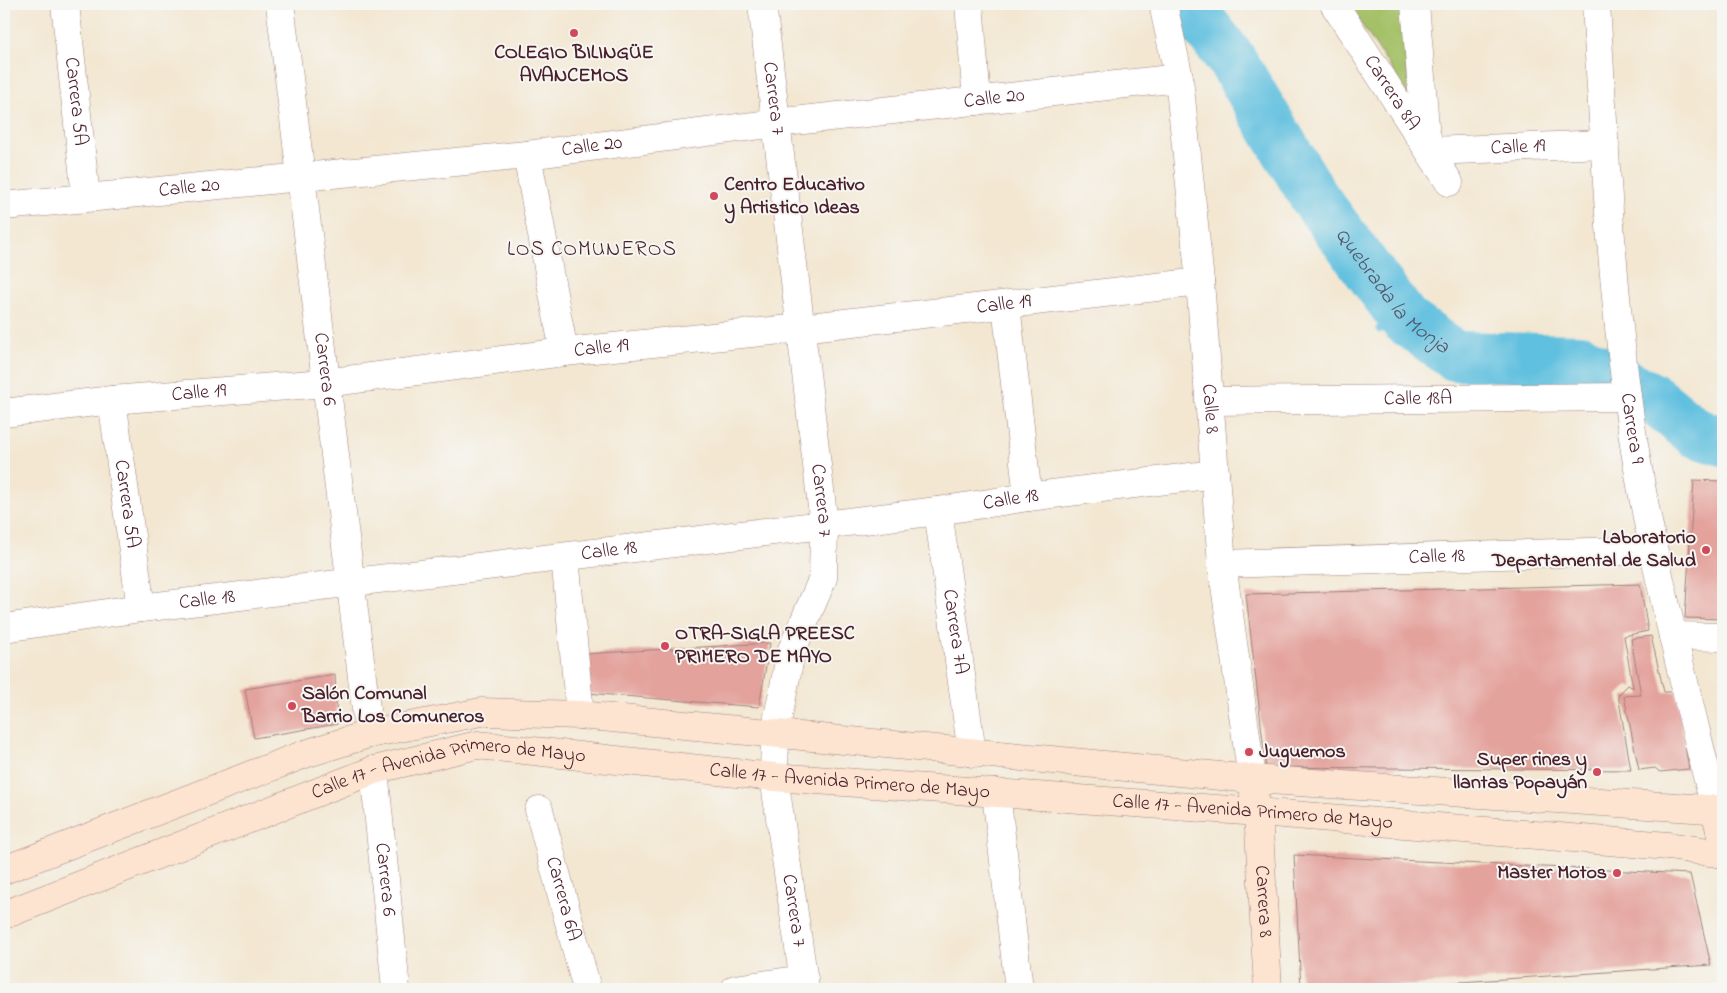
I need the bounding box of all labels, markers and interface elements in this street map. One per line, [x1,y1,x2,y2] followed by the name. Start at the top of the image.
[568,27,580,39] marker: COLEGIO BILINGÜE AVANCEMOS
[494,39,654,91] place label: COLEGIO BILINGÜE AVANCEMOS
[1356,49,1427,137] street label: Carrera 8A
[56,56,95,147] street label: Carrera 5A
[755,60,792,137] street label: Carrera 7
[962,81,1026,116] street label: Calle 20
[560,128,624,165] street label: Calle 20
[1490,132,1546,163] street label: Calle 19
[157,171,221,205] street label: Calle 20
[724,171,865,224] place label: Centro Educativo y Artistico Ideas
[708,190,720,202] marker: Centro Educativo y Artistico Ideas
[1327,222,1456,362] water label: Quebrada la Monja
[507,235,677,265] district label: LOS COMUNEROS
[975,287,1033,322] street label: Calle 19
[306,331,343,408] street label: Carrera 6
[573,331,630,365] street label: Calle 19
[170,376,227,410] street label: Calle 19
[1193,383,1226,435] street label: Calle 8
[1383,384,1452,414] street label: Calle 18A
[1612,391,1651,466] street label: Carrera 9
[106,458,147,550] street label: Carrera 5A
[802,462,839,537] street label: Carrera 7
[981,481,1040,518] street label: Calle 18
[1491,524,1697,576] place label: Laboratorio Departamental de Salud
[579,533,639,569] street label: Calle 18
[1408,542,1466,572] street label: Calle 18
[1700,544,1712,556] marker: Laboratorio Departamental de Salud
[177,582,237,618] street label: Calle 18
[935,587,975,676] street label: Carrera 7A
[675,620,855,672] place label: OTRA-SIGLA PREESC PRIMERO DE MAYO
[659,640,671,652] marker: OTRA-SIGLA PREESC PRIMERO DE MAYO
[301,680,485,732] place label: Salón Comunal Barrio Los Comuneros
[286,700,298,712] marker: Salón Comunal Barrio Los Comuneros
[307,730,587,808] street label: Calle 17 - Avenida Primero de Mayo
[1259,738,1346,768] place label: Juguemos
[1243,746,1255,758] marker: Juguemos
[1453,746,1587,799] place label: Super rines y llantas Popayán
[708,756,991,807] street label: Calle 17 - Avenida Primero de Mayo
[1591,766,1603,778] marker: Super rines y llantas Popayán
[1111,787,1394,838] street label: Calle 17 - Avenida Primero de Mayo
[367,841,403,918] street label: Carrera 6
[538,853,588,944] street label: Carrera 6A
[1497,859,1607,888] place label: Master Motos
[1247,864,1280,939] street label: Carrera 8
[1611,867,1623,879] marker: Master Motos
[774,872,813,949] street label: Carrera 7

